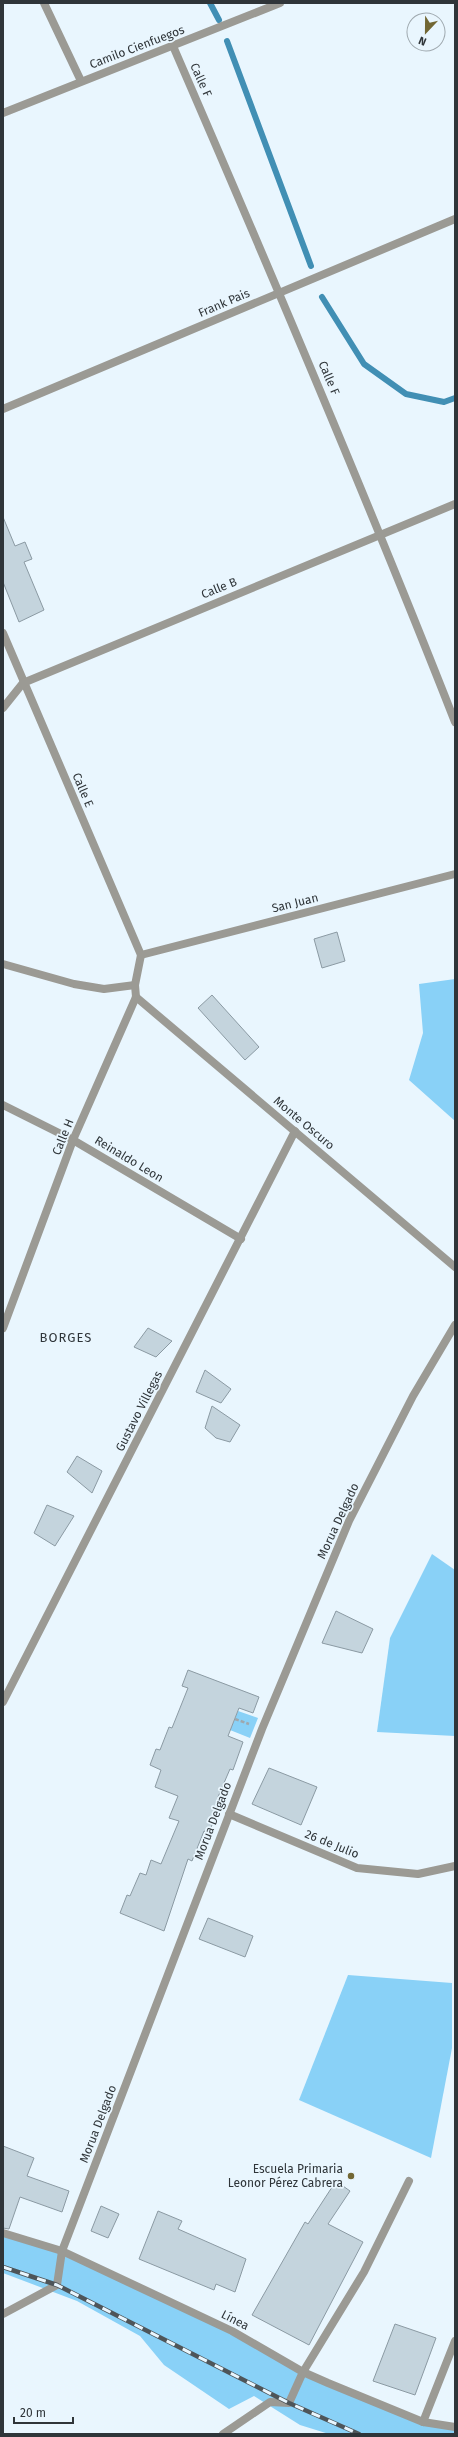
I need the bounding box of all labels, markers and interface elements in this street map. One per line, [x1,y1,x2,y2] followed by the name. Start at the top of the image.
[406,12,446,52] north arrow
[88,22,187,72] street label: Camilo Cienfuegos
[417,33,428,48] text: N
[187,61,215,99] street label: Calle F
[196,286,252,320] street label: Frank Pais
[316,359,342,397] street label: Calle F
[199,575,239,601] street label: Calle B
[69,771,97,809] street label: Calle E
[270,890,320,916] street label: San Juan
[271,1094,337,1152] street label: Monte Oscuro
[49,1117,77,1157] street label: Calle H
[92,1133,166,1185] street label: Reinaldo Leon
[40,1330,92,1345] district label: BORGES
[113,1368,165,1454] street label: Gustavo Villegas
[314,1481,362,1561] street label: Morua Delgado
[192,1780,234,1862] street label: Morua Delgado
[303,1827,361,1861] street label: 26 de Julio
[77,2083,119,2165] street label: Morua Delgado
[228,2162,343,2190] place label: Escuela Primaria Leonor Pérez Cabrera
[346,2171,356,2181] marker: Escuela Primaria Leonor Pérez Cabrera
[219,2307,251,2333] street label: Línea
[14,2399,73,2425] scale bar
[20,2406,46,2420] text: 20 m

